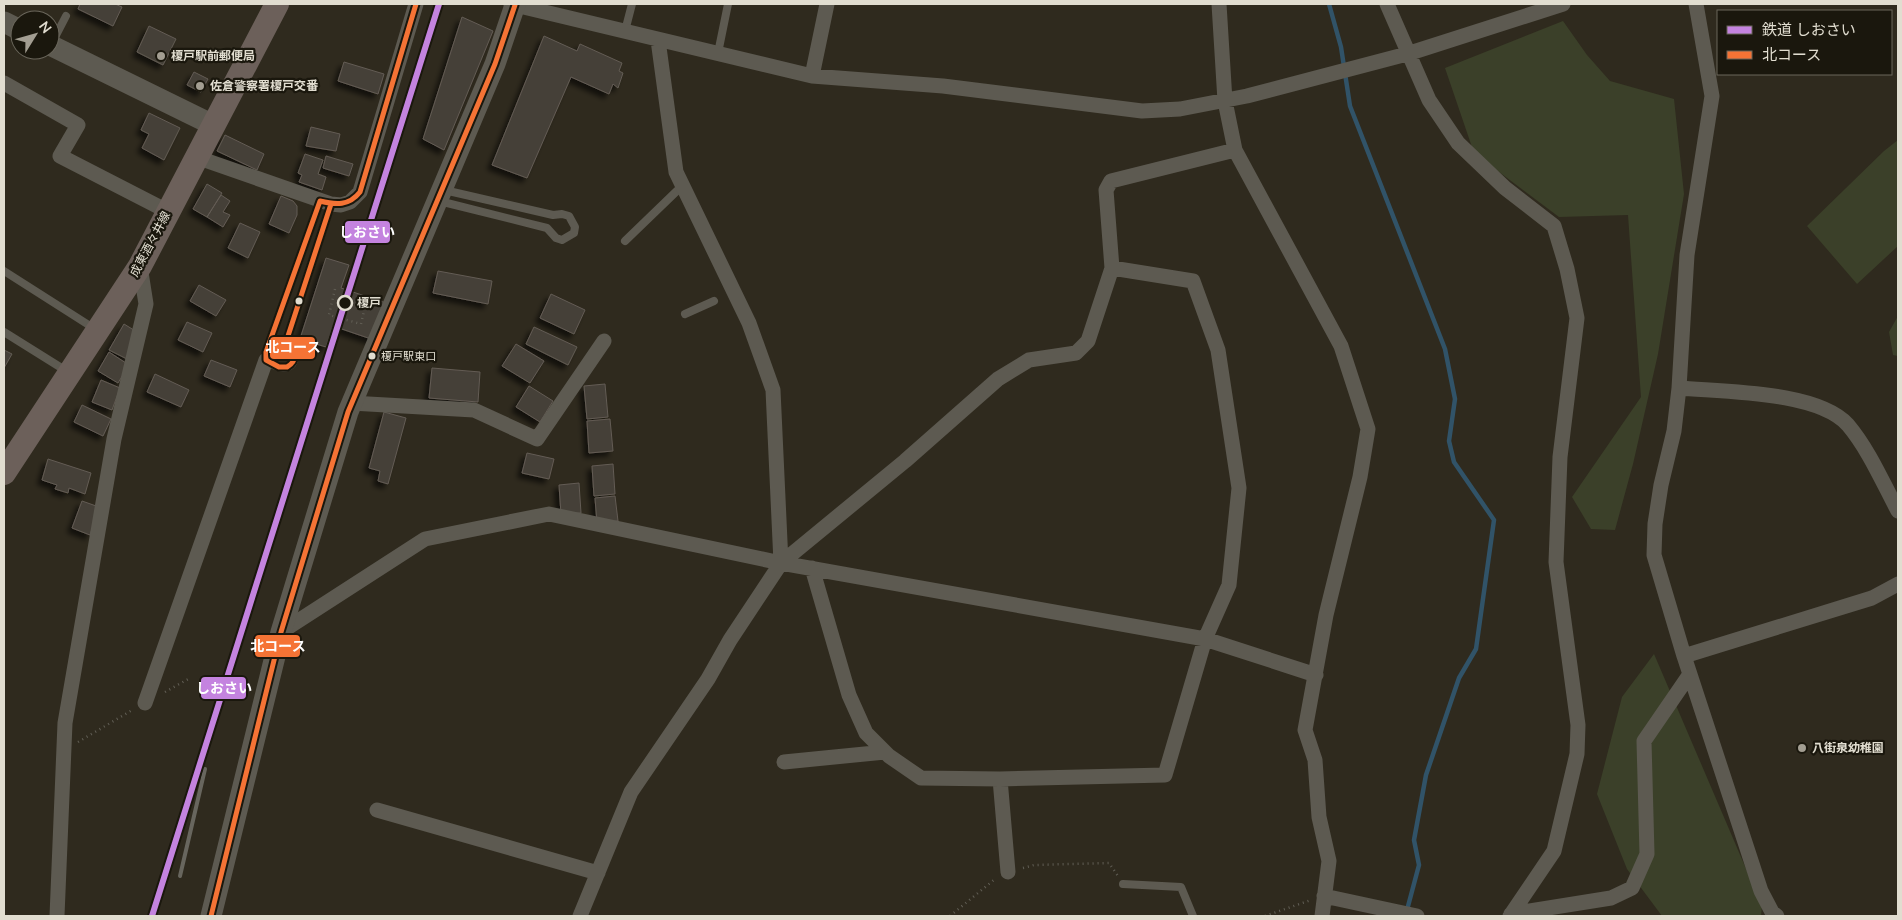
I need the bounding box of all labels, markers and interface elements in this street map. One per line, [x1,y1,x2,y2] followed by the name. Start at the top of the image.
[10,10,60,60] north arrow
[1717,10,1892,75] legend
[34,18,56,37] text: N
[1762,20,1856,40] text: 鉄道 しおさい
[1762,45,1821,65] text: 北コース
[171,48,255,64] place label: 榎戸駅前郵便局
[155,50,167,62] marker: 榎戸駅前郵便局
[210,78,319,94] place label: 佐倉警察署榎戸交番
[194,80,206,92] marker: 佐倉警察署榎戸交番
[126,208,174,280] street label: 成東酒々井線
[344,220,391,244] line badge: しおさい
[339,223,395,242] text: しおさい
[337,295,353,311] marker: 榎戸
[357,295,381,311] place label: 榎戸
[294,296,304,306] unlabelled marker
[269,336,316,360] line badge: 北コース
[265,338,321,357] text: 北コース
[381,349,436,364] place label: 榎戸駅東口
[367,351,377,361] marker: 榎戸駅東口
[254,634,301,658] line badge: 北コース
[250,637,306,656] text: 北コース
[200,676,247,700] line badge: しおさい
[196,679,252,698] text: しおさい
[1812,740,1884,756] place label: 八街泉幼稚園
[1796,742,1808,754] marker: 八街泉幼稚園

